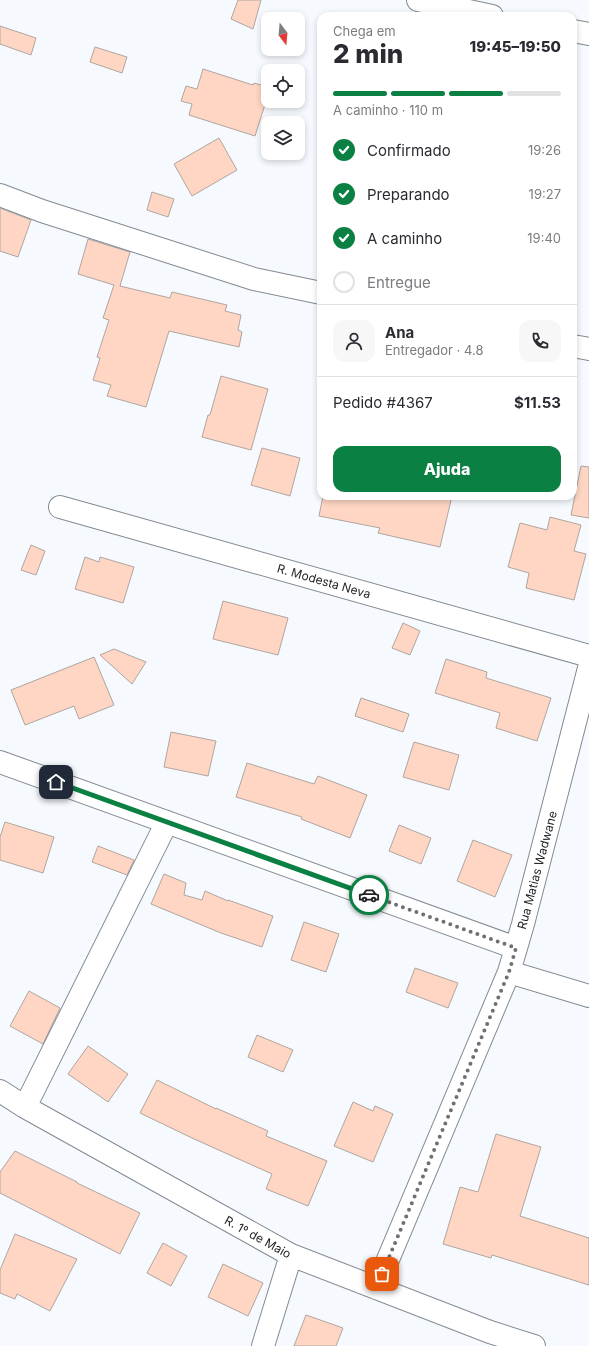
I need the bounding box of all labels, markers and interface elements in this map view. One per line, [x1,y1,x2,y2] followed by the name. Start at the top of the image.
[261,12,305,56] north arrow
[261,12,305,160] map controls
[333,23,396,39] text: Chega em
[470,37,561,56] text: 19:45–19:50
[333,38,403,69] text: 2 min
[261,64,305,108] button: locate
[333,102,443,118] text: A caminho · 110 m
[261,116,305,160] button: layers
[333,139,355,161] icon: check
[367,141,451,160] text: Confirmado
[528,142,561,158] text: 19:26
[333,183,355,205] icon: check
[367,185,450,204] text: Preparando
[529,186,561,202] text: 19:27
[333,227,355,249] icon: check
[367,229,442,248] text: A caminho
[527,230,561,246] text: 19:40
[367,273,431,292] text: Entregue
[333,320,375,362] button: person
[519,320,561,362] button: phone
[385,323,414,342] text: Ana
[385,342,483,358] text: Entregador · 4.8
[333,393,433,412] text: Pedido #4367
[514,393,561,412] text: $11.53
[333,446,561,492] button: Ajuda
[276,560,372,602] street label: R. Modesta Neva
[39,765,73,799] pin
[45,771,67,793] icon: home
[514,809,560,931] street label: Rua Matias Wadwane
[349,875,389,915] courier
[358,884,380,906] icon: car
[222,1213,294,1261] street label: R. 1º de Maio
[365,1257,399,1291] pin
[371,1263,393,1285] icon: bag

